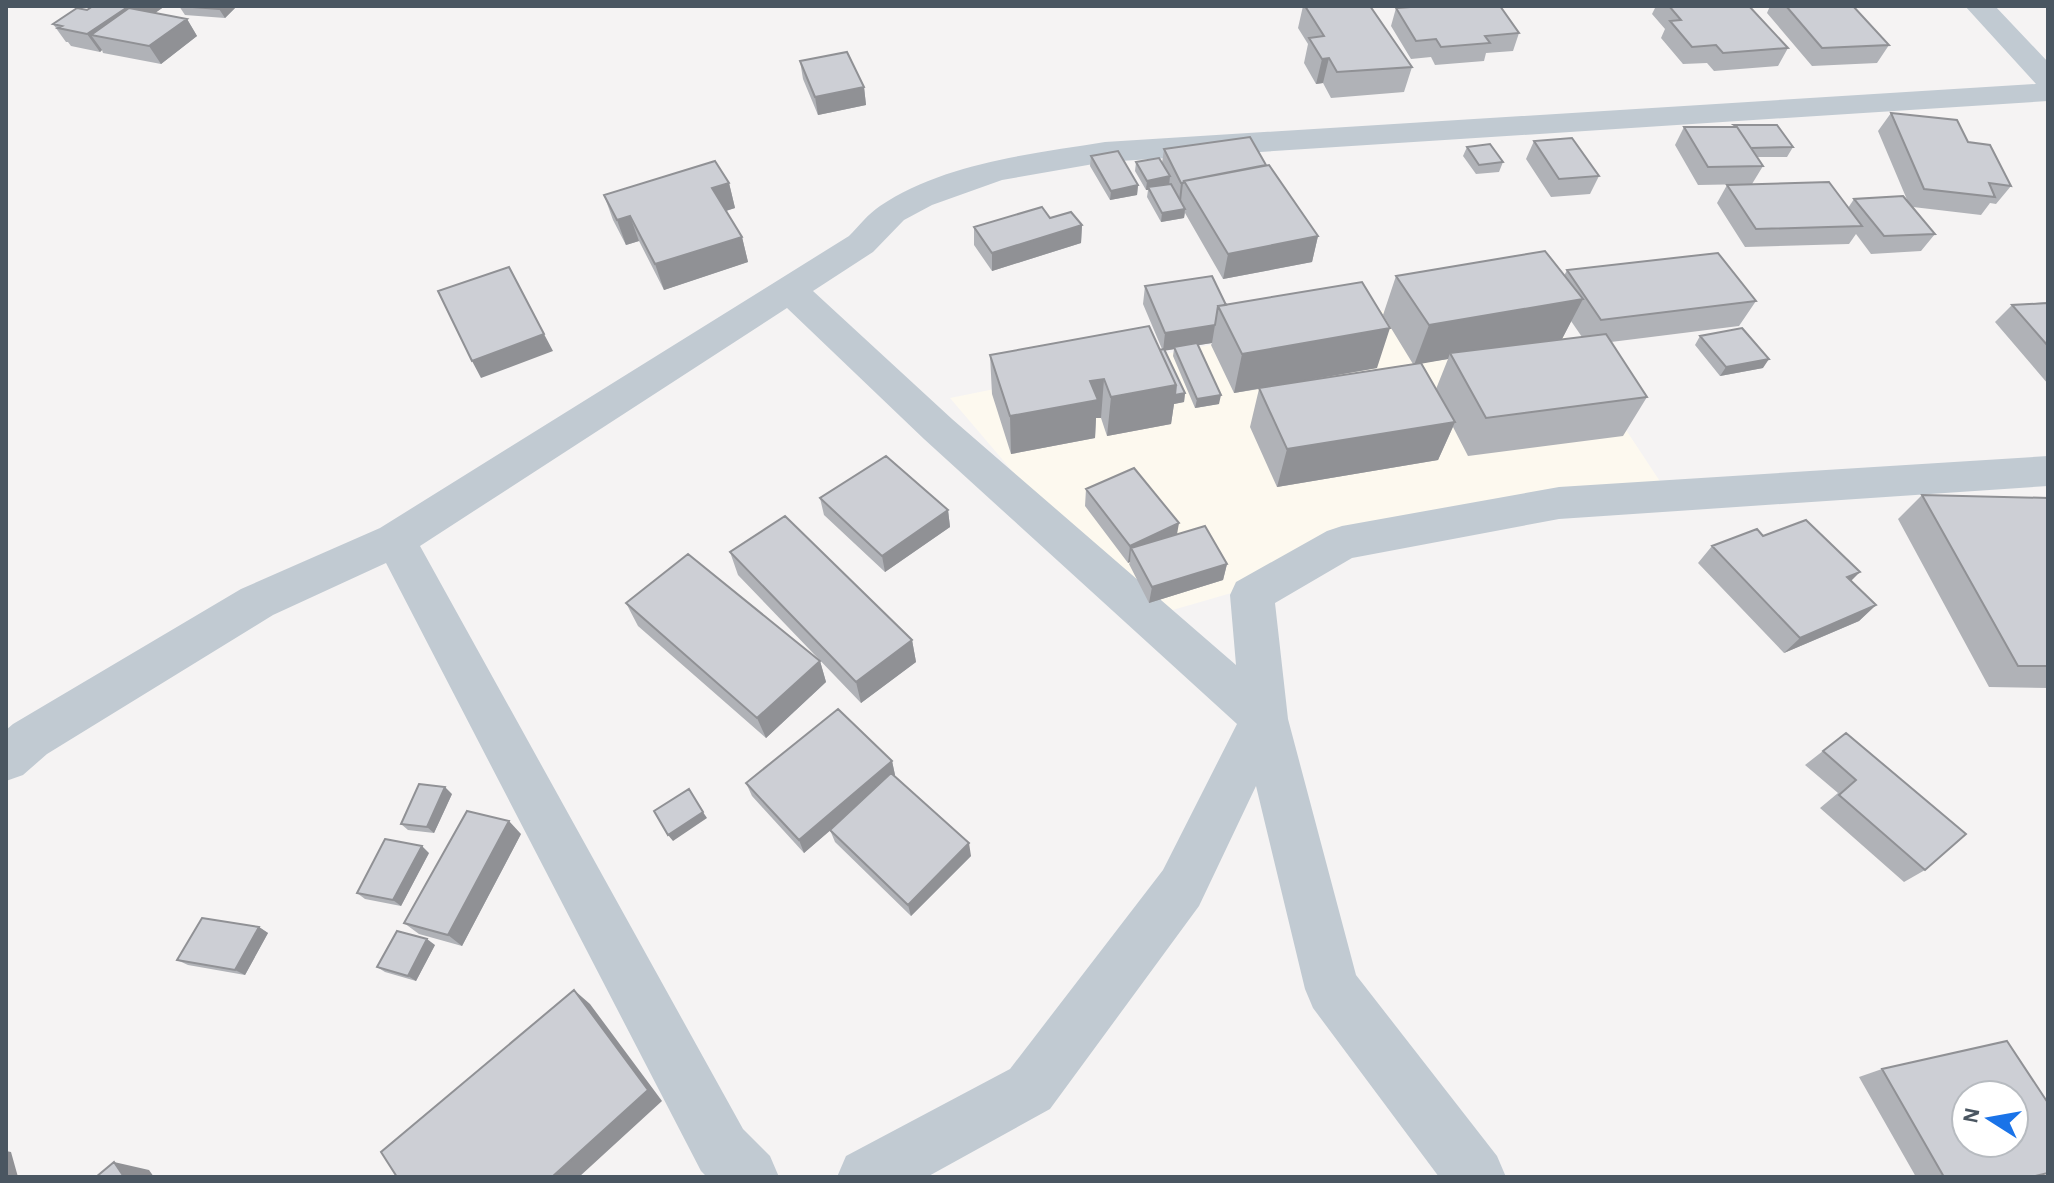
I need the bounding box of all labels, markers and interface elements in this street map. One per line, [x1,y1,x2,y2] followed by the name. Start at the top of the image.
[1950,1079,2030,1159] north arrow
[1959,1106,1984,1125] text: N

